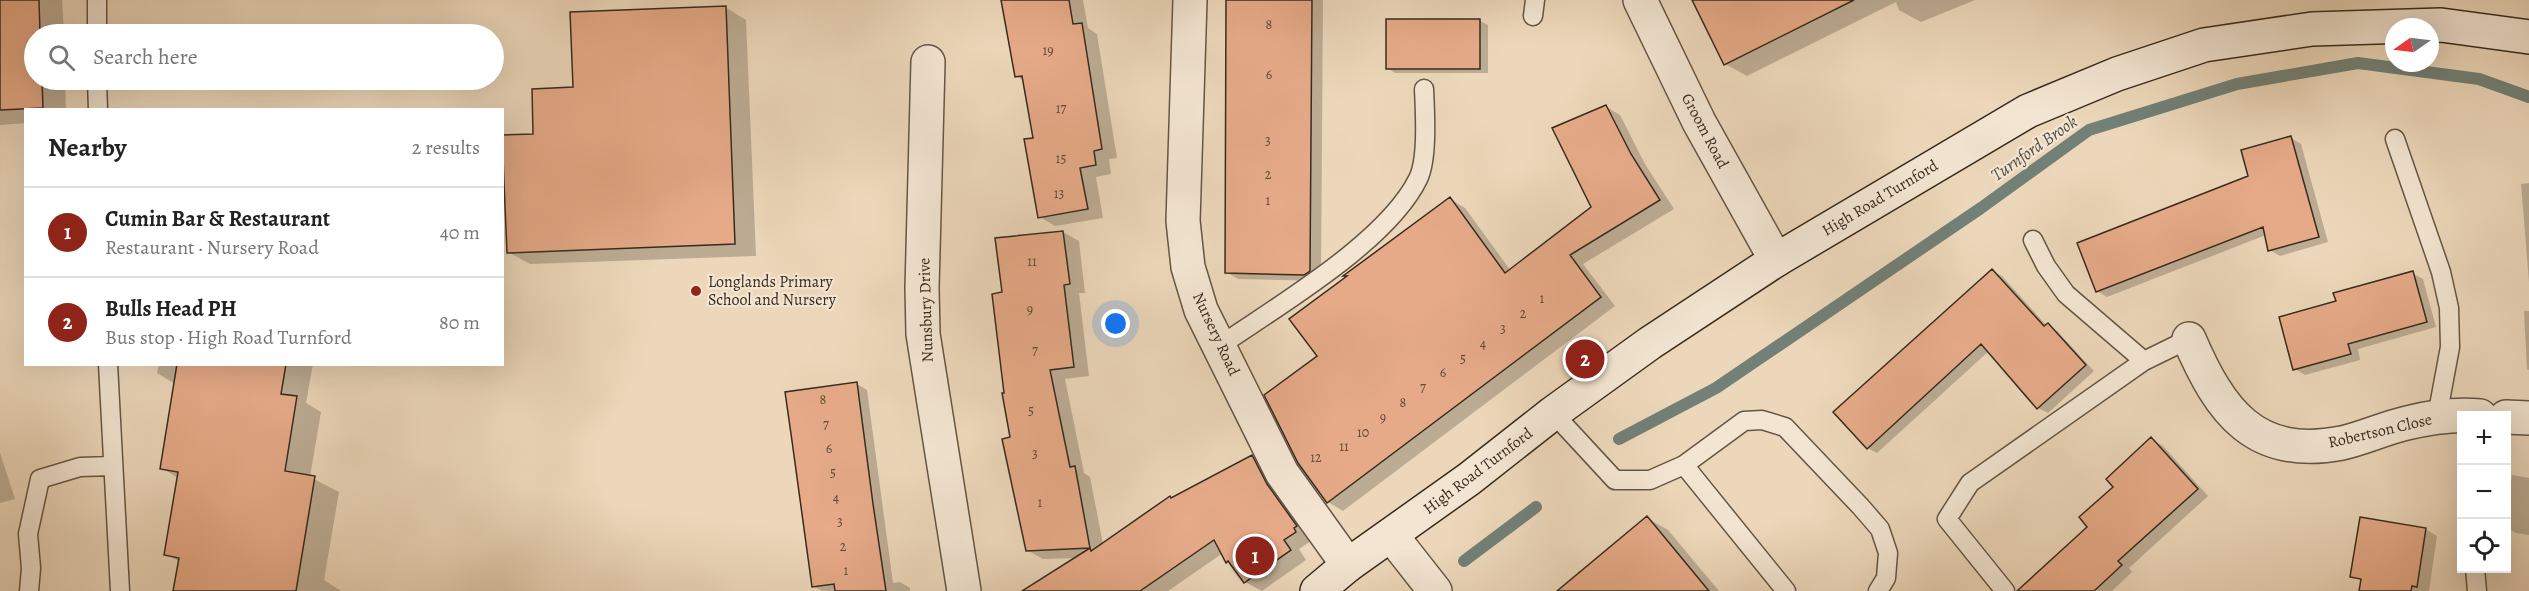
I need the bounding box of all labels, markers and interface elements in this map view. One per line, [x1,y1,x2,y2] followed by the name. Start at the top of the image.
[1266,15,1273,34] house number: 8
[2385,18,2439,72] north arrow
[24,24,504,90] search box
[45,41,78,74] icon: search
[1042,41,1054,60] house number: 19
[93,42,198,72] text: Search here
[1266,65,1272,84] house number: 6
[1676,90,1734,173] street label: Groom Road
[1056,99,1066,118] house number: 17
[1986,109,2082,187] water label: Turnford Brook
[48,130,127,165] text: Nearby
[1265,131,1271,150] house number: 3
[412,134,480,161] text: 2 results
[1056,149,1066,168] house number: 15
[1818,154,1943,241] street label: High Road Turnford
[1265,165,1272,184] house number: 2
[1054,184,1064,203] house number: 13
[1266,191,1271,210] house number: 1
[105,204,330,234] text: Cumin Bar & Restaurant
[64,219,71,246] text: 1
[440,219,480,246] text: 40 m
[105,234,319,261] text: Restaurant · Nursery Road
[1027,252,1037,271] house number: 11
[913,257,939,363] street label: Nunsbury Drive
[708,271,837,311] place label: Longlands Primary School and Nursery
[689,284,703,298] marker: Longlands Primary School and Nursery
[1187,289,1245,380] street label: Nursery Road
[1540,289,1545,308] house number: 1
[105,294,237,324] text: Bulls Head PH
[1027,300,1033,319] house number: 9
[1520,304,1527,323] house number: 2
[63,309,72,336] text: 2
[439,309,480,336] text: 80 m
[1101,309,1130,338] your location
[1500,319,1506,338] house number: 3
[105,324,352,351] text: Bus stop · High Road Turnford
[1480,334,1486,353] house number: 4
[1566,336,1604,382] pin: 2
[1032,341,1038,360] house number: 7
[1460,349,1466,368] house number: 5
[1440,363,1446,382] house number: 6
[1420,378,1426,397] house number: 7
[820,390,827,409] house number: 8
[1400,393,1407,412] house number: 8
[1028,401,1034,420] house number: 5
[1380,408,1386,427] house number: 9
[2326,408,2434,454] street label: Robertson Close
[2457,411,2511,573] map controls
[2457,411,2511,465] button: +
[823,415,829,434] house number: 7
[1419,422,1538,519] street label: High Road Turnford
[1357,423,1369,442] house number: 10
[1339,437,1349,456] house number: 11
[826,439,832,458] house number: 6
[1032,444,1038,463] house number: 3
[1310,448,1322,467] house number: 12
[830,463,836,482] house number: 5
[2457,465,2511,519] button: −
[833,488,839,507] house number: 4
[1038,493,1043,512] house number: 1
[837,512,843,531] house number: 3
[2457,519,2511,573] button: locate
[1236,534,1274,578] pin: 1
[840,537,847,556] house number: 2
[844,561,849,580] house number: 1

